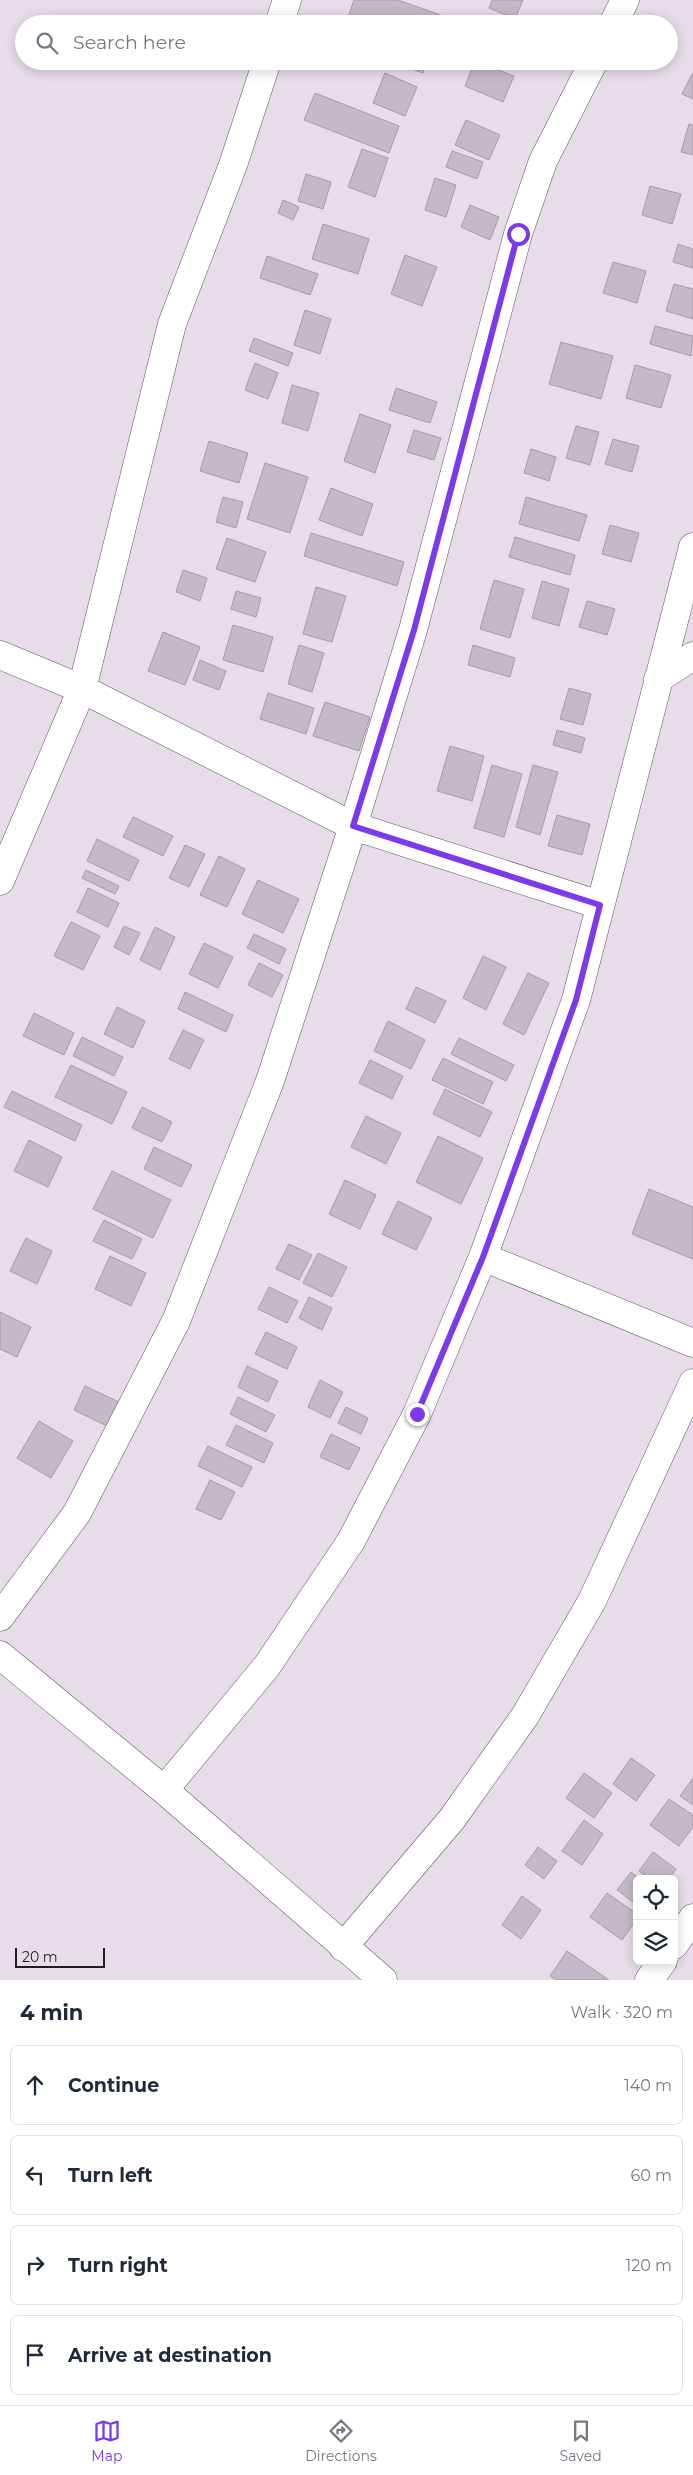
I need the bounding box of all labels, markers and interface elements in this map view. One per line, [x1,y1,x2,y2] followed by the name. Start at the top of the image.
[15,15,678,70] search box
[33,29,61,57] icon: search
[73,31,186,54] text: Search here
[507,223,530,246] route start
[406,1403,429,1426] route end
[633,1875,678,1965] map controls
[633,1875,678,1920] button: locate
[633,1920,678,1965] button: layers
[15,1945,105,1968] scale bar
[22,1948,58,1966] text: 20 m
[20,2000,83,2025] text: 4 min
[571,2003,673,2022] text: Walk · 320 m
[21,2071,49,2099] icon: ahead
[68,2074,159,2097] text: Continue
[624,2076,672,2095] text: 140 m
[21,2161,49,2189] icon: left
[68,2164,153,2187] text: Turn left
[630,2166,672,2185] text: 60 m
[21,2251,49,2279] icon: right
[68,2254,168,2277] text: Turn right
[625,2256,672,2275] text: 120 m
[21,2341,49,2369] icon: arrive
[68,2344,272,2367] text: Arrive at destination
[91,2417,122,2465] tab: Map
[305,2417,377,2465] tab: Directions
[560,2417,602,2465] tab: Saved

